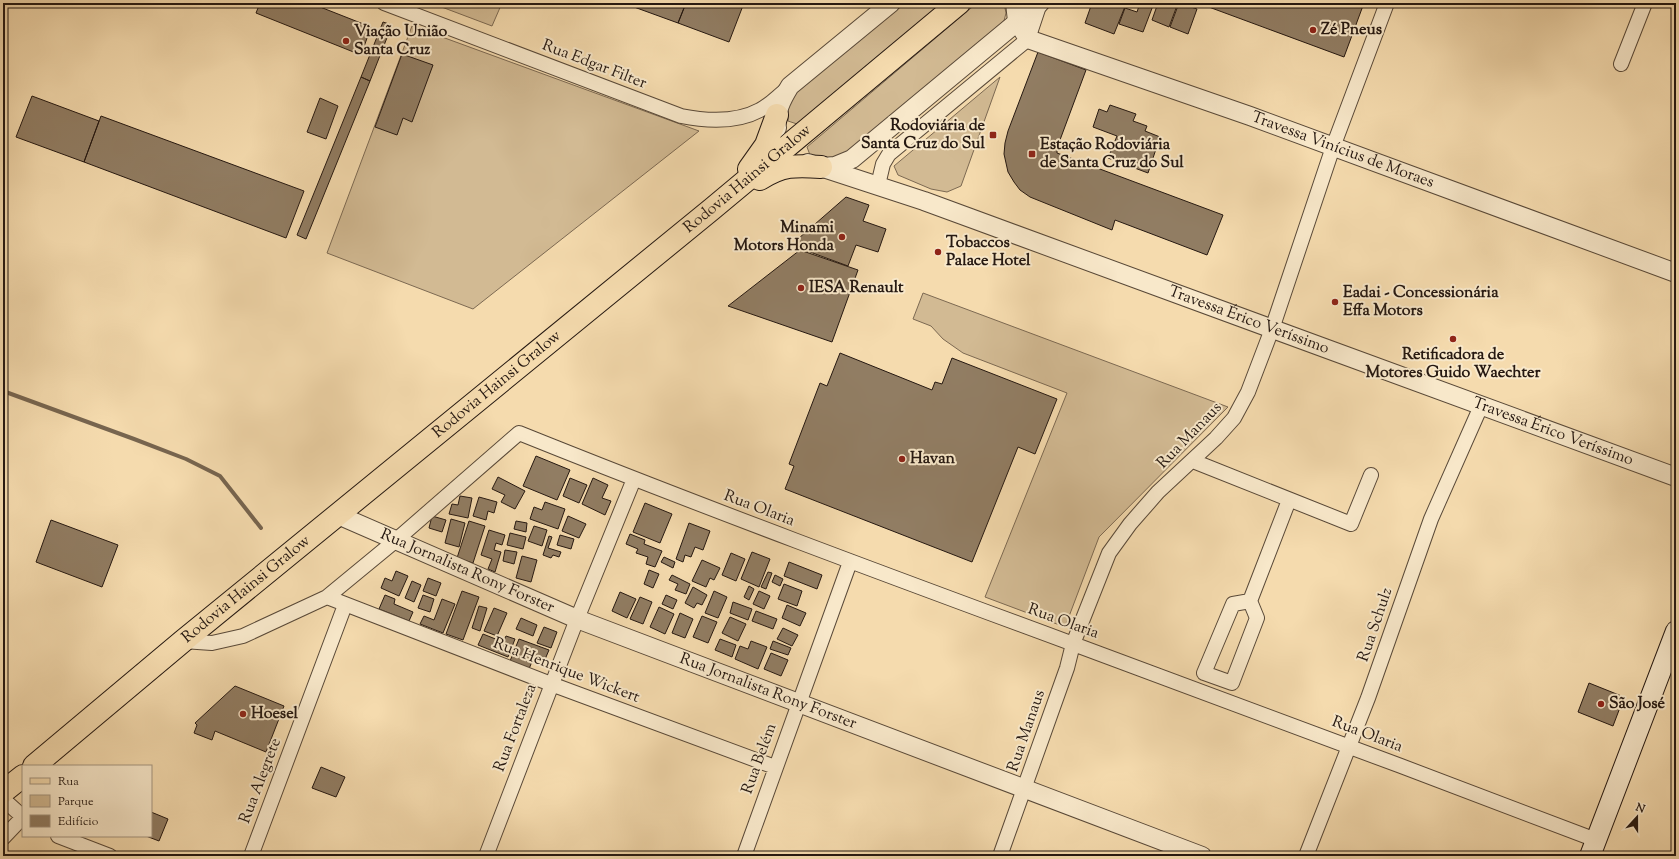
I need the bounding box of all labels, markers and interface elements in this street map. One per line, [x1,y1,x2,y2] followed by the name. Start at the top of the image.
[1321,19,1382,42] place label: Zé Pneus
[354,21,447,62] place label: Viação União Santa Cruz
[1308,25,1318,35] marker: Zé Pneus
[538,34,650,96] street label: Rua Edgar Filter
[341,36,351,46] marker: Viação União Santa Cruz
[1248,106,1437,194] street label: Travessa Vinícius de Moraes
[861,115,986,156] place label: Rodoviária de Santa Cruz do Sul
[679,119,817,239] street label: Rodovia Hainsi Gralow
[988,130,998,140] marker: Rodoviária de Santa Cruz do Sul
[1040,134,1184,175] place label: Estação Rodoviária de Santa Cruz do Sul
[1027,149,1037,159] marker: Estação Rodoviária de Santa Cruz do Sul
[734,217,835,258] place label: Minami Motors Honda
[837,232,847,242] marker: Minami Motors Honda
[946,232,1031,273] place label: Tobaccos Palace Hotel
[933,247,943,257] marker: Tobaccos Palace Hotel
[809,277,904,300] place label: IESA Renault
[1165,280,1333,360] street label: Travessa Érico Veríssimo
[1343,282,1499,323] place label: Eadai - Concessionária Effa Motors
[796,283,806,293] marker: IESA Renault
[1330,297,1340,307] marker: Eadai - Concessionária Effa Motors
[428,325,566,444] street label: Rodovia Hainsi Gralow
[1448,334,1458,344] marker: Retificadora de Motores Guido Waechter
[1365,344,1542,385] place label: Retificadora de Motores Guido Waechter
[1469,392,1637,472] street label: Travessa Érico Veríssimo
[1152,397,1228,475] street label: Rua Manaus
[910,448,956,471] place label: Havan
[897,454,907,464] marker: Havan
[720,485,798,533] street label: Rua Olaria
[377,523,558,619] street label: Rua Jornalista Rony Forster
[177,530,315,649] street label: Rodovia Hainsi Gralow
[1353,585,1399,665] street label: Rua Schulz
[1024,599,1102,646] street label: Rua Olaria
[489,632,643,710] street label: Rua Henrique Wickert
[676,647,860,736] street label: Rua Jornalista Rony Forster
[489,680,544,775] street label: Rua Fortaleza
[1002,687,1052,775] street label: Rua Manaus
[1609,693,1666,716] place label: São José
[1596,699,1606,709] marker: São José
[251,703,299,726] place label: Hoesel
[238,709,248,719] marker: Hoesel
[1328,711,1406,759] street label: Rua Olaria
[737,721,783,797] street label: Rua Belém
[234,735,288,827] street label: Rua Alegrete
[22,765,152,837] legend
[58,773,79,791] text: Rua
[58,793,94,811] text: Parque
[1617,797,1657,837] north arrow
[1632,799,1647,818] text: N
[58,813,99,831] text: Edifício

